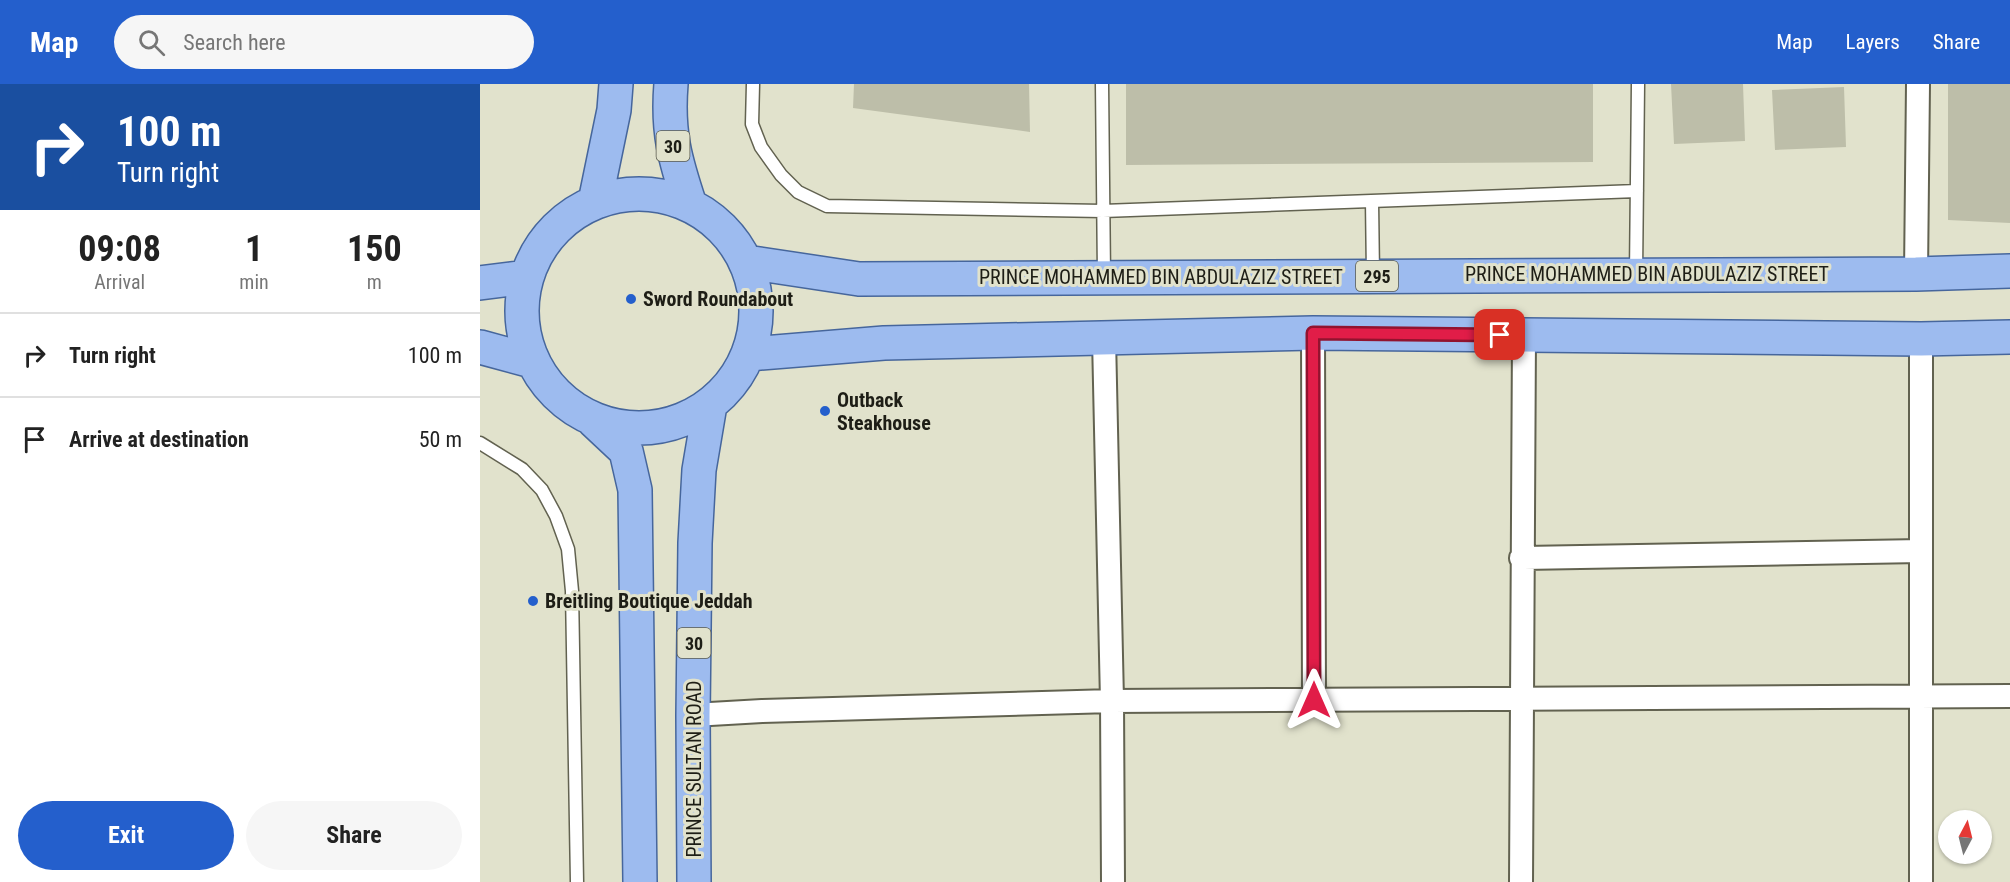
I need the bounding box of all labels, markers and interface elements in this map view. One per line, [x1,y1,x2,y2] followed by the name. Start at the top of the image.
[114,15,534,69] search box
[30,26,78,59] text: Map
[135,26,168,59] icon: search
[183,30,286,55] text: Search here
[1776,30,1813,54] text: Map
[1846,30,1900,54] text: Layers
[1933,30,1980,54] text: Share
[117,107,222,156] text: 100 m
[18,108,96,186] icon: right
[656,131,690,161] road number: 30
[117,157,219,189] text: Turn right
[78,228,161,270] text: 09:08
[245,228,263,270] text: 1
[347,228,402,270] text: 150
[1356,261,1398,291] road number: 295
[1465,262,1829,286] street label: PRINCE MOHAMMED BIN ABDULAZIZ STREET
[979,265,1343,289] street label: PRINCE MOHAMMED BIN ABDULAZIZ STREET
[94,270,145,294] text: Arrival
[239,270,269,294] text: min
[367,270,382,294] text: m
[643,287,793,311] place label: Sword Roundabout
[624,292,638,306] marker: Sword Roundabout
[1474,309,1525,360] pin
[1483,318,1516,351] icon: arrive
[18,339,51,372] icon: right
[69,343,156,368] text: Turn right
[408,343,462,368] text: 100 m
[837,388,931,435] place label: Outback Steakhouse
[818,404,832,418] marker: Outback Steakhouse
[18,423,51,456] icon: arrive
[69,427,249,452] text: Arrive at destination
[419,427,462,452] text: 50 m
[545,589,753,613] place label: Breitling Boutique Jeddah
[526,594,540,608] marker: Breitling Boutique Jeddah
[678,628,710,658] road number: 30
[1282,668,1346,732] position arrow
[682,681,706,857] street label: PRINCE SULTAN ROAD
[18,801,234,870] button: Exit
[246,801,462,870] button: Share
[1938,810,1992,864] north arrow
[1938,810,1992,864] map controls

